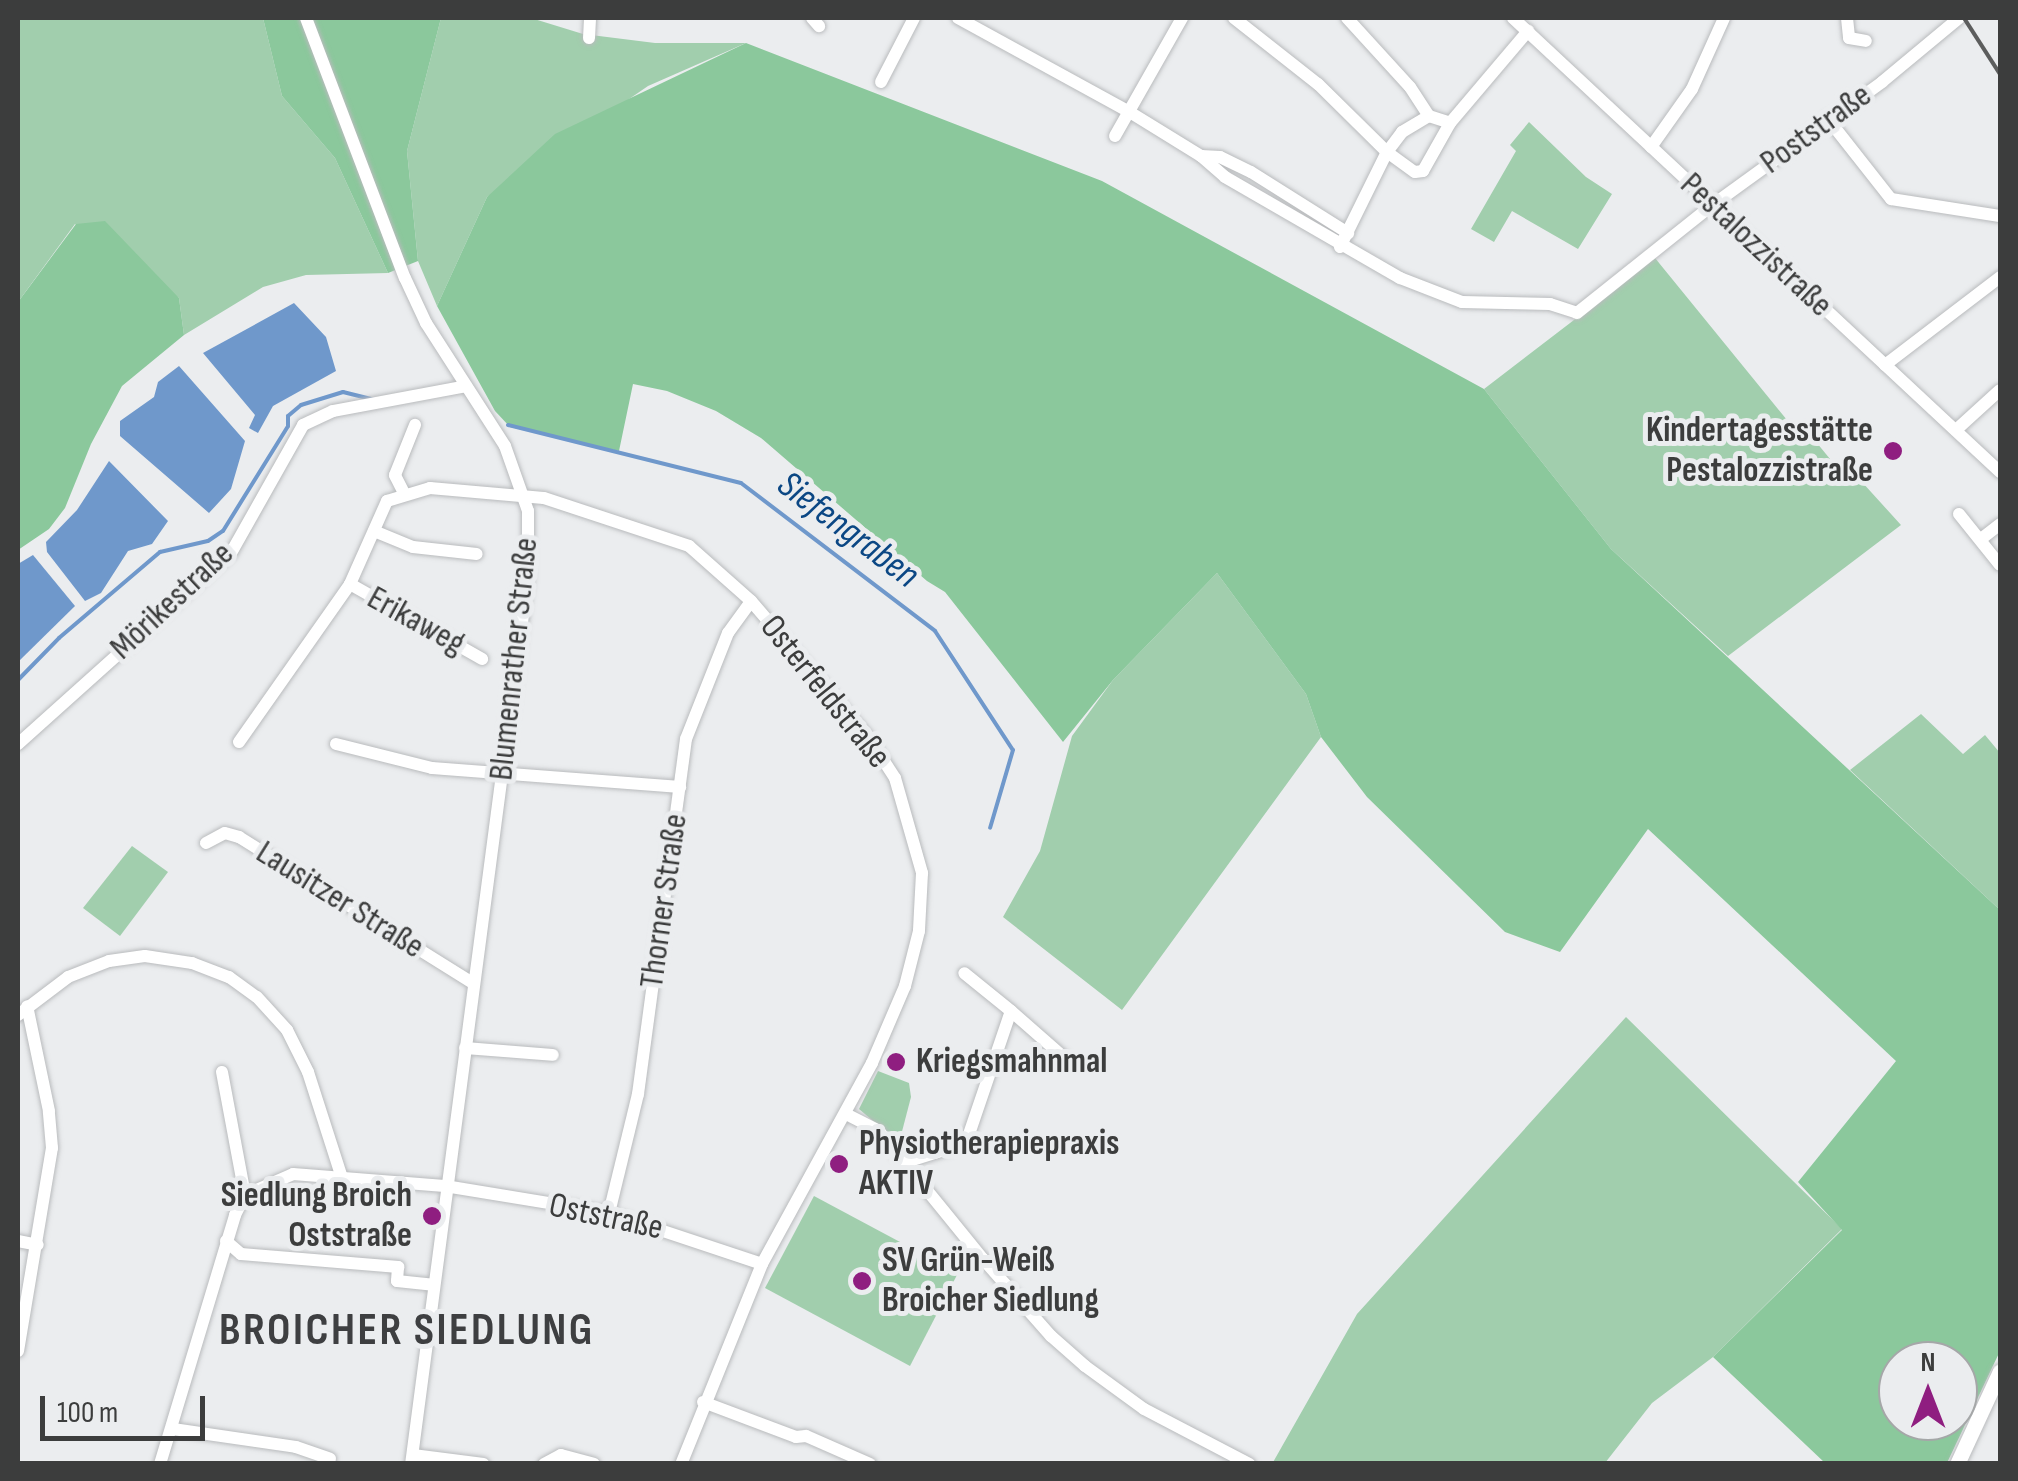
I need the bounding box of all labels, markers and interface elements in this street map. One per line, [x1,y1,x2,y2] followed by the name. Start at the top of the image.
[1752,75,1880,183] street label: Poststraße
[1671,164,1841,326] street label: Pestalozzistraße
[1646,410,1873,492] place label: Kindertagesstätte Pestalozzistraße
[1882,440,1904,462] marker: Kindertagesstätte Pestalozzistraße
[768,462,928,598] water label: Siefengraben
[101,533,243,669] street label: Mörikestraße
[480,536,548,782] street label: Blumenrather Straße
[360,577,472,665] street label: Erikaweg
[751,607,899,777] street label: Osterfeldstraße
[631,811,697,991] street label: Thorner Straße
[248,832,432,968] street label: Lausitzer Straße
[916,1041,1107,1083] place label: Kriegsmahnmal
[885,1051,907,1073] marker: Kriegsmahnmal
[859,1123,1120,1205] place label: Physiotherapiepraxis AKTIV
[828,1153,850,1175] marker: Physiotherapiepraxis AKTIV
[221,1175,412,1257] place label: Siedlung Broich Oststraße
[545,1184,667,1250] street label: Oststraße
[421,1205,443,1227] marker: Siedlung Broich Oststraße
[882,1240,1099,1322] place label: SV Grün-Weiß Broicher Siedlung
[851,1270,873,1292] marker: SV Grün-Weiß Broicher Siedlung
[219,1304,595,1358] district label: BROICHER SIEDLUNG
[1878,1341,1978,1441] north arrow
[1921,1346,1935,1379] text: N
[45,1376,210,1438] scale bar
[57,1395,118,1431] text: 100 m

